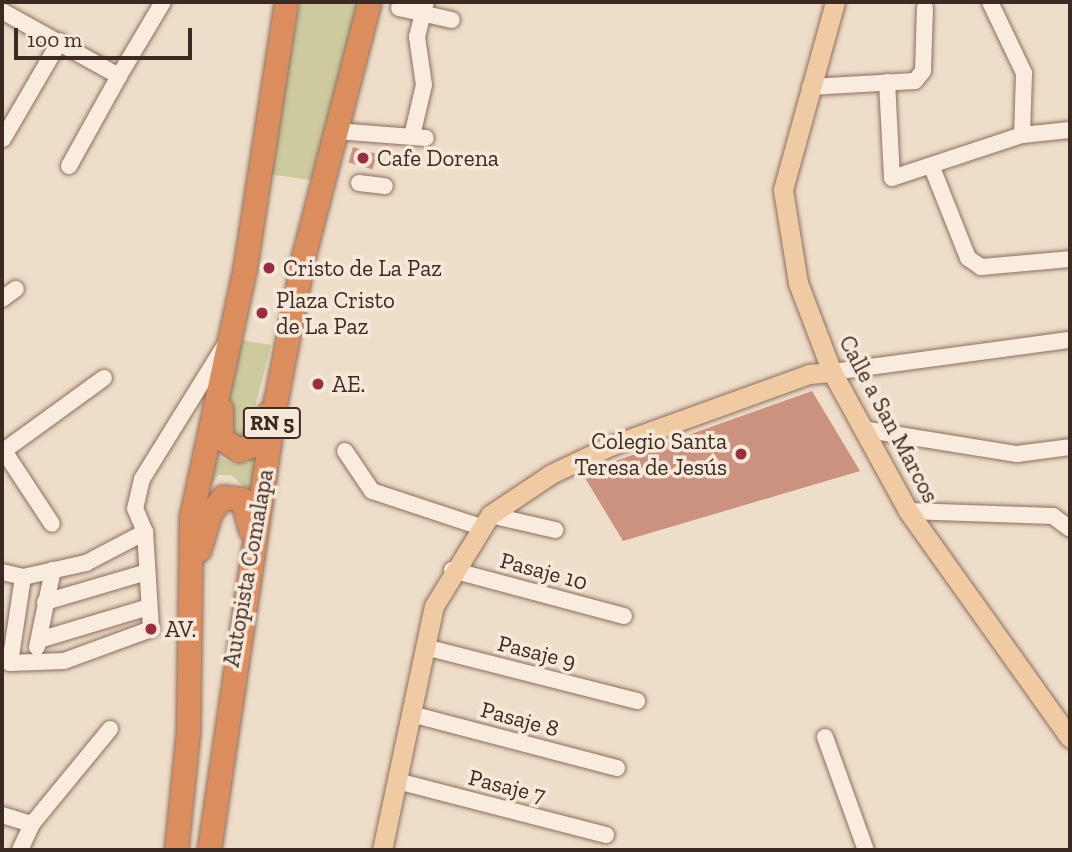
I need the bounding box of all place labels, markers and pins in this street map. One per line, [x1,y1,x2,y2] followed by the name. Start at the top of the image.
[377,144,499,172] place label: Cafe Dorena
[355,150,371,166] marker: Cafe Dorena
[283,254,442,282] place label: Cristo de La Paz
[261,260,277,276] marker: Cristo de La Paz
[276,286,395,340] place label: Plaza Cristo de La Paz
[254,305,270,321] marker: Plaza Cristo de La Paz
[332,370,365,398] place label: AE.
[310,376,326,392] marker: AE.
[574,427,727,481] place label: Colegio Santa Teresa de Jesús
[733,446,749,462] marker: Colegio Santa Teresa de Jesús
[165,615,196,643] place label: AV.
[143,621,159,637] marker: AV.

